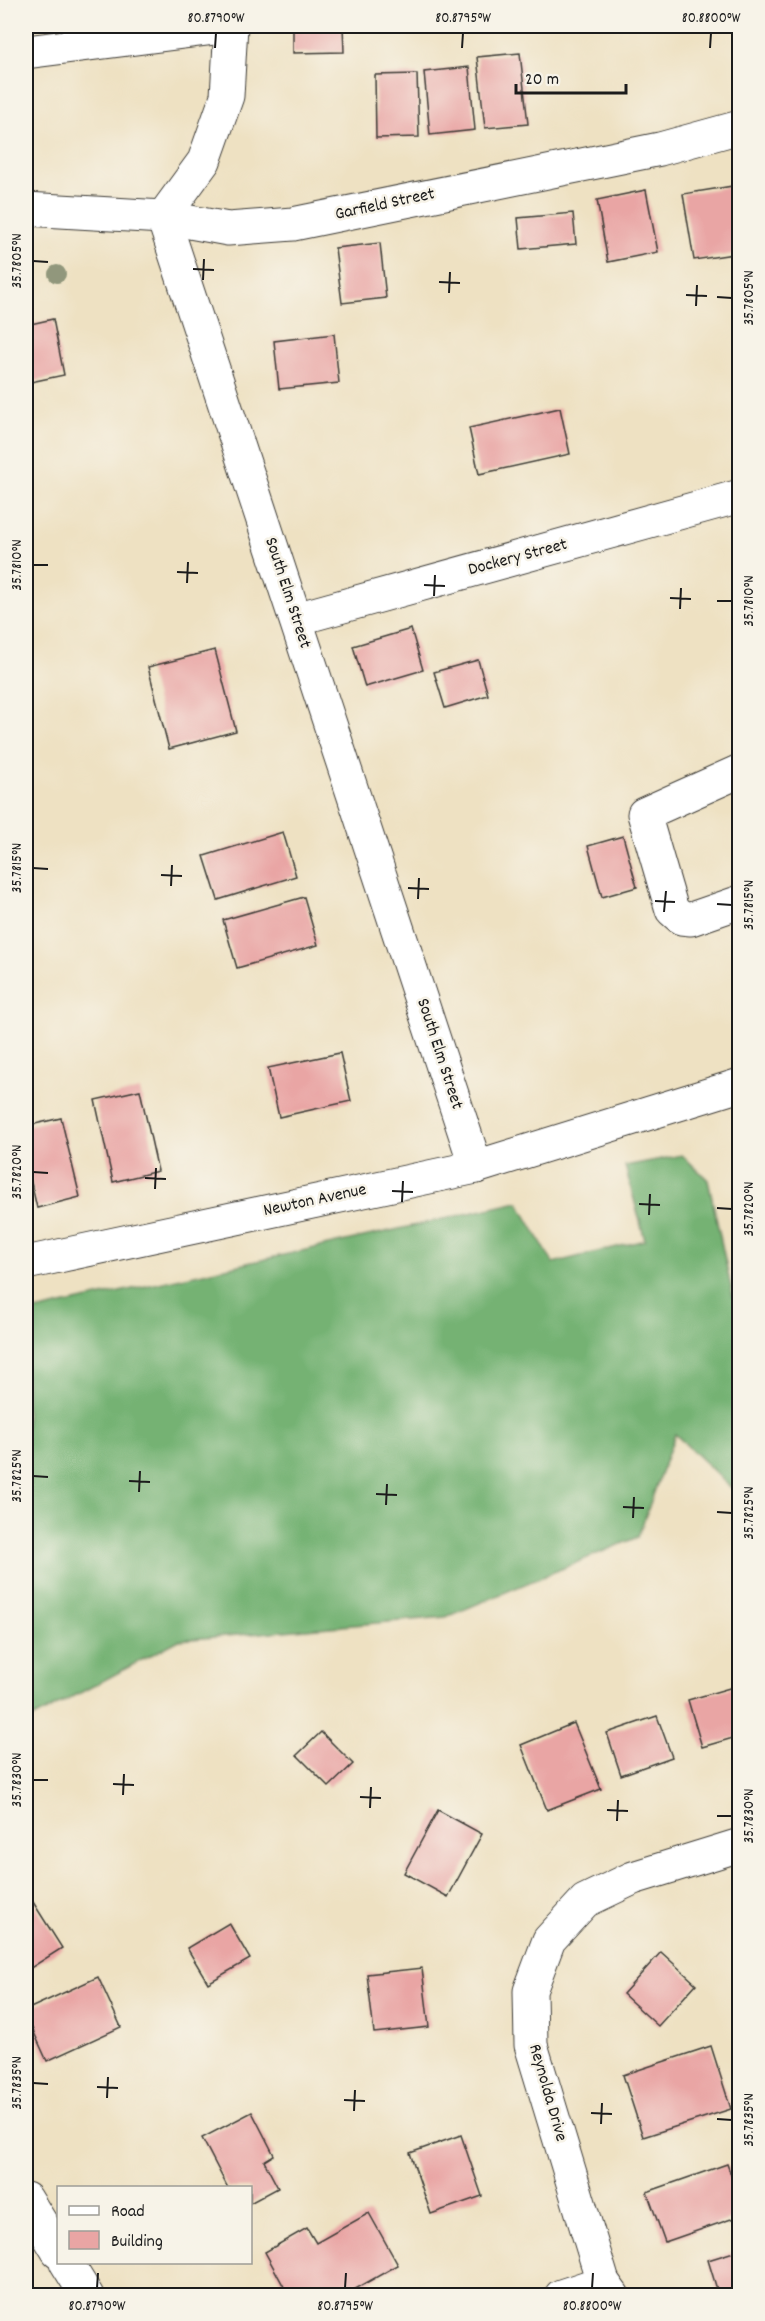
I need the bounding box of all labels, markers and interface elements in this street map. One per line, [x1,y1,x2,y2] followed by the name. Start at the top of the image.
[188,8,245,30] text: 80.8790°W
[435,8,491,30] text: 80.8795°W
[682,8,741,30] text: 80.8800°W
[516,57,626,95] scale bar
[525,68,559,93] text: 20 m
[333,182,437,228] street label: Garfield Street
[7,233,29,289] text: 35.7805°N
[739,270,761,326] text: 35.7805°N
[466,533,571,583] street label: Dockery Street
[257,534,317,652] street label: South Elm Street
[7,539,29,591] text: 35.7810°N
[739,575,761,627] text: 35.7810°N
[7,843,29,893] text: 35.7815°N
[739,880,761,930] text: 35.7815°N
[409,995,469,1113] street label: South Elm Street
[7,1145,29,1199] text: 35.7820°N
[261,1178,369,1224] street label: Newton Avenue
[739,1182,761,1236] text: 35.7820°N
[7,1449,29,1503] text: 35.7825°N
[739,1486,761,1540] text: 35.7825°N
[7,1753,29,1807] text: 35.7830°N
[739,1789,761,1843] text: 35.7830°N
[521,2041,573,2145] street label: Reynolda Drive
[7,2056,29,2110] text: 35.7835°N
[739,2093,761,2147] text: 35.7835°N
[57,2186,252,2264] legend
[111,2200,145,2225] text: Road
[111,2230,163,2255] text: Building
[69,2296,126,2318] text: 80.8790°W
[317,2296,373,2318] text: 80.8795°W
[563,2296,622,2318] text: 80.8800°W

